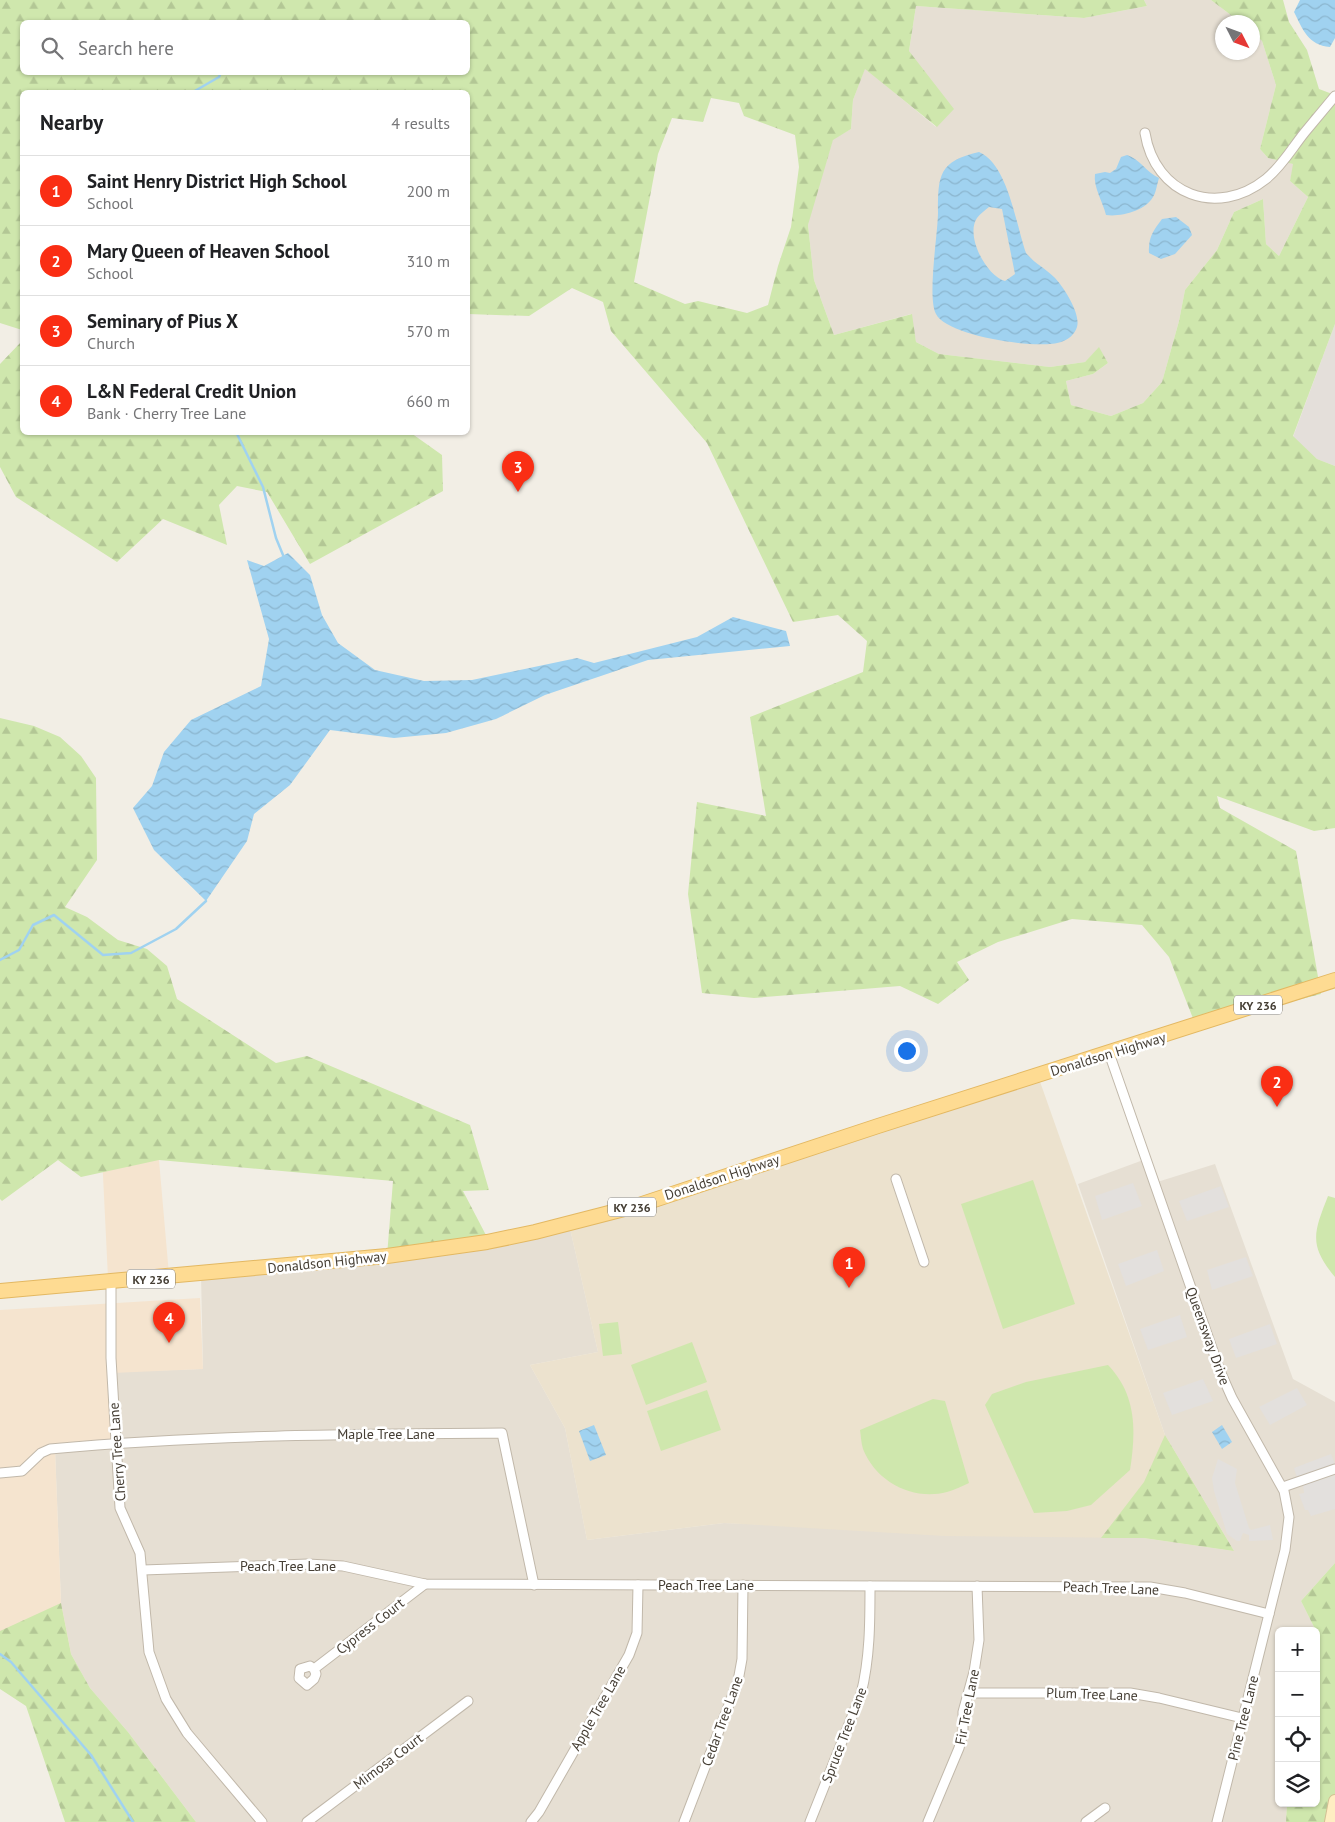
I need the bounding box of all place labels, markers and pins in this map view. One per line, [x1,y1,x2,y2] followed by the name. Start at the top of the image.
[502,451,534,492] pin: 3
[1261,1066,1293,1107] pin: 2
[833,1247,865,1288] pin: 1
[153,1302,185,1343] pin: 4

